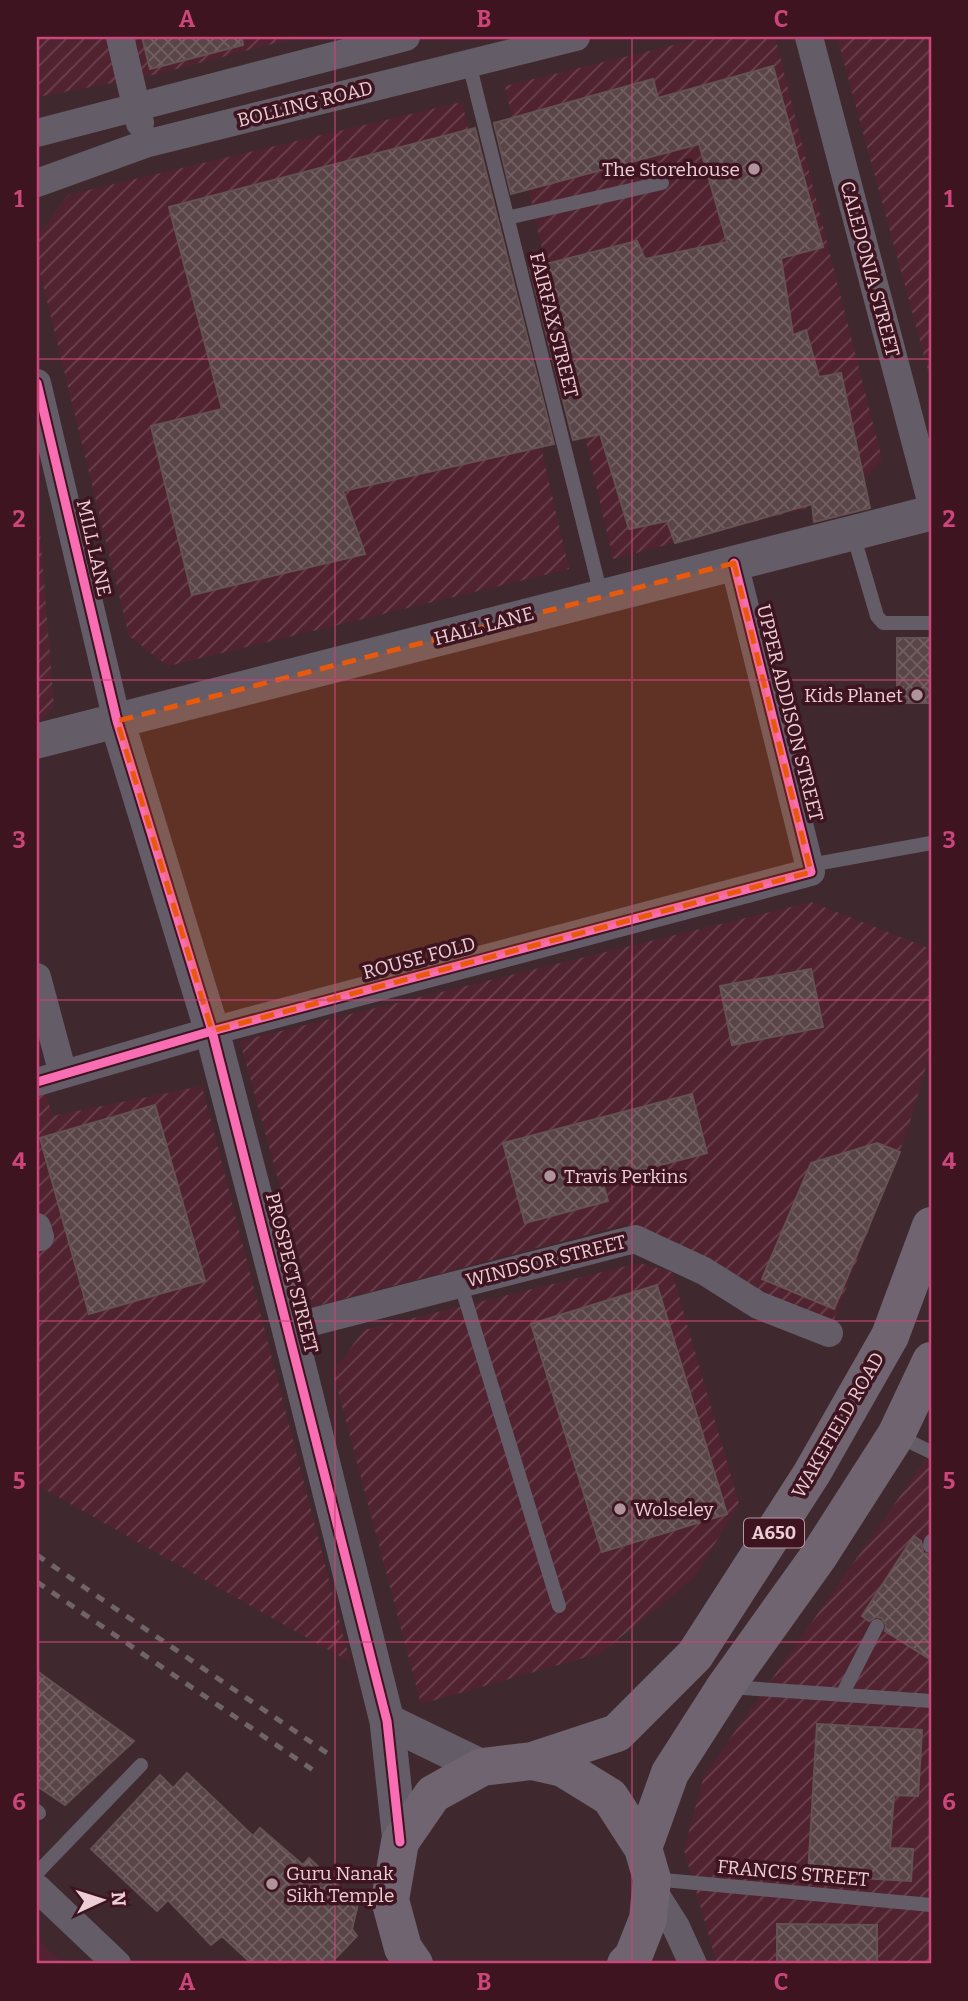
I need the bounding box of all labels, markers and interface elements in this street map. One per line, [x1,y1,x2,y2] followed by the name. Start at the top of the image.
[179,5,196,33] text: A
[477,5,491,33] text: B
[774,5,788,33] text: C
[235,76,375,132] street label: BOLLING ROAD
[602,158,740,181] place label: The Storehouse
[746,161,762,177] marker: The Storehouse
[835,179,905,359] street label: CALEDONIA STREET
[14,185,24,213] text: 1
[944,185,954,213] text: 1
[525,250,583,400] street label: FAIRFAX STREET
[72,497,116,599] street label: MILL LANE
[13,505,26,533] text: 2
[943,505,956,533] text: 2
[432,602,536,650] street label: HALL LANE
[752,602,828,824] street label: UPPER ADDISON STREET
[804,684,903,707] place label: Kids Planet
[909,687,925,703] marker: Kids Planet
[12,826,26,854] text: 3
[942,826,956,854] text: 3
[360,932,478,984] street label: ROUSE FOLD
[12,1147,26,1175] text: 4
[942,1147,956,1175] text: 4
[564,1165,688,1188] place label: Travis Perkins
[542,1168,558,1184] marker: Travis Perkins
[261,1190,323,1356] street label: PROSPECT STREET
[464,1230,628,1292] street label: WINDSOR STREET
[787,1348,889,1502] street label: WAKEFIELD ROAD
[13,1467,25,1495] text: 5
[943,1467,955,1495] text: 5
[634,1498,714,1521] place label: Wolseley
[612,1501,628,1517] marker: Wolseley
[744,1518,804,1548] road number: A650
[12,1788,26,1816] text: 6
[942,1788,956,1816] text: 6
[716,1855,870,1891] street label: FRANCIS STREET
[286,1862,394,1907] place label: Guru Nanak Sikh Temple
[66,1864,136,1934] north arrow
[264,1876,280,1892] marker: Guru Nanak Sikh Temple
[106,1891,130,1907] text: N
[179,1968,196,1996] text: A
[477,1968,491,1996] text: B
[774,1968,788,1996] text: C

